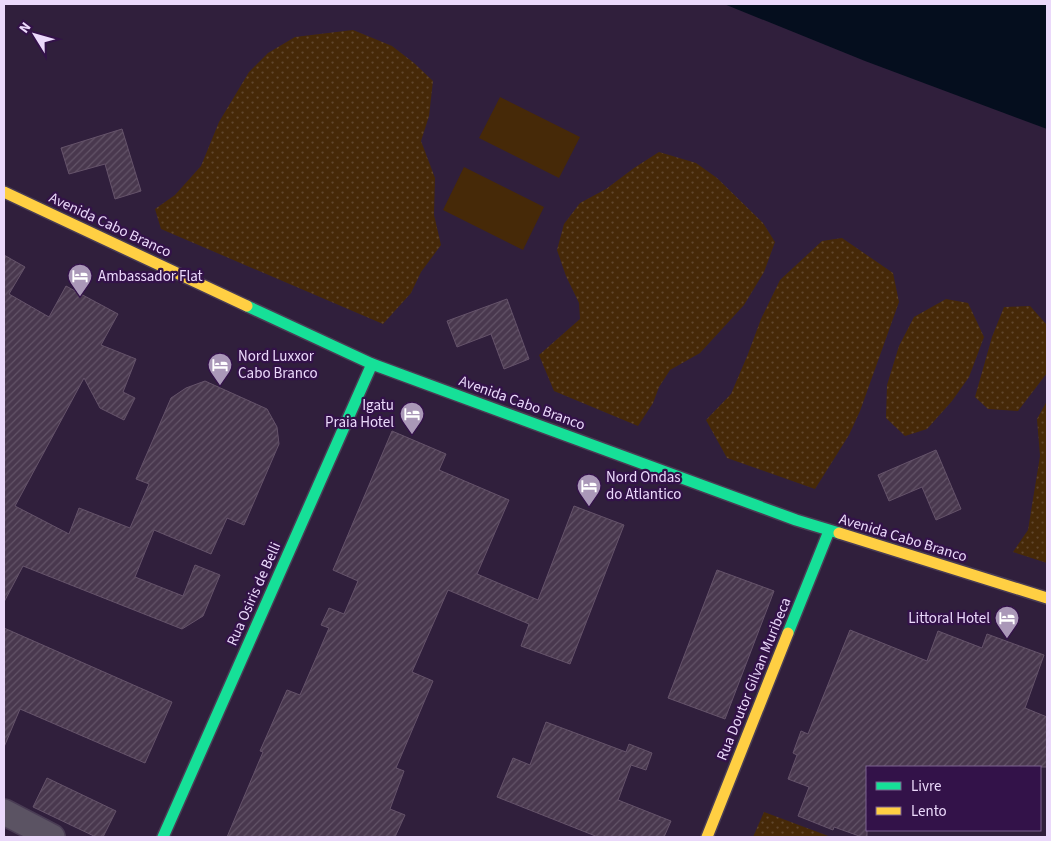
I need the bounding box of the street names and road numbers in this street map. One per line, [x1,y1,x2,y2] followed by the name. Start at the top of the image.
[45,187,175,263] street label: Avenida Cabo Branco
[456,370,588,436] street label: Avenida Cabo Branco
[836,509,970,567] street label: Avenida Cabo Branco
[222,539,286,649] street label: Rua Osiris de Belli
[712,594,796,764] street label: Rua Doutor Gilvan Muribeca

